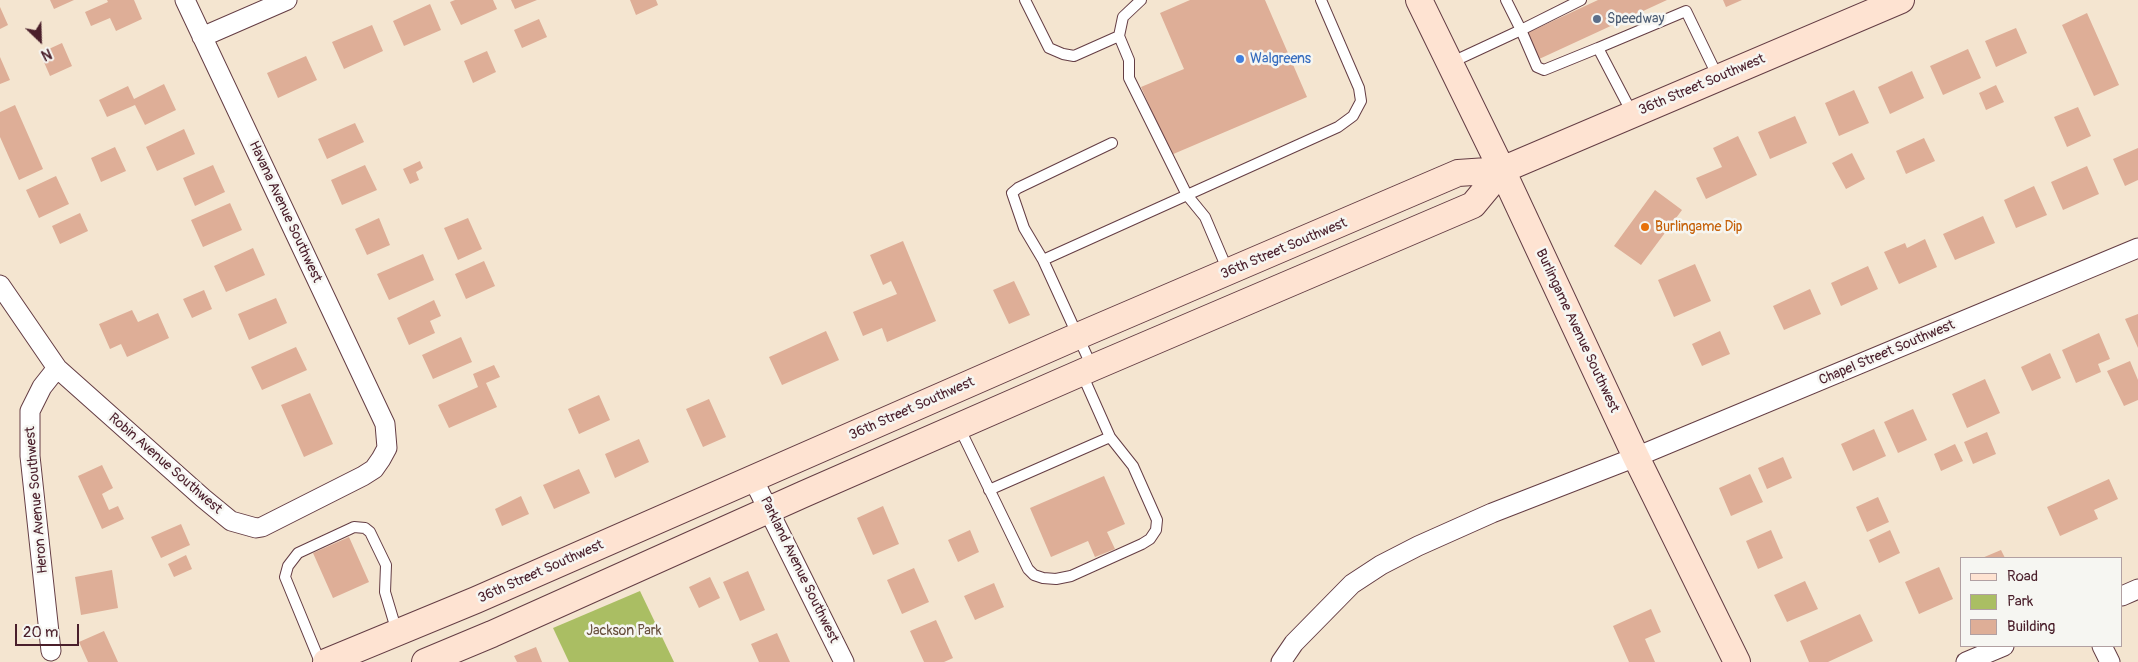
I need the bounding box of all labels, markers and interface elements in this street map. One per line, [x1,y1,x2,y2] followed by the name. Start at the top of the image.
[1607,11,1664,27] place label: Speedway
[1591,13,1603,25] marker: Speedway
[15,15,65,65] north arrow
[39,44,54,64] text: N
[1250,51,1311,67] place label: Walgreens
[1636,51,1768,119] street label: 36th Street Southwest
[1234,53,1246,65] marker: Walgreens
[245,138,325,286] street label: Havana Avenue Southwest
[1218,215,1350,283] street label: 36th Street Southwest
[1655,219,1742,235] place label: Burlingame Dip
[1639,221,1651,233] marker: Burlingame Dip
[1532,246,1622,416] street label: Burlingame Avenue Southwest
[1817,317,1957,389] street label: Chapel Street Southwest
[847,374,977,444] street label: 36th Street Southwest
[105,410,225,518] street label: Robin Avenue Southwest
[22,426,52,574] street label: Heron Avenue Southwest
[756,494,842,646] street label: Parkland Avenue Southwest
[476,537,606,607] street label: 36th Street Southwest
[1960,557,2123,647] legend
[2007,567,2038,586] text: Road
[2007,592,2033,611] text: Park
[18,614,81,646] scale bar
[2007,617,2055,636] text: Building
[23,623,58,642] text: 20 m
[586,623,662,639] park label: Jackson Park

